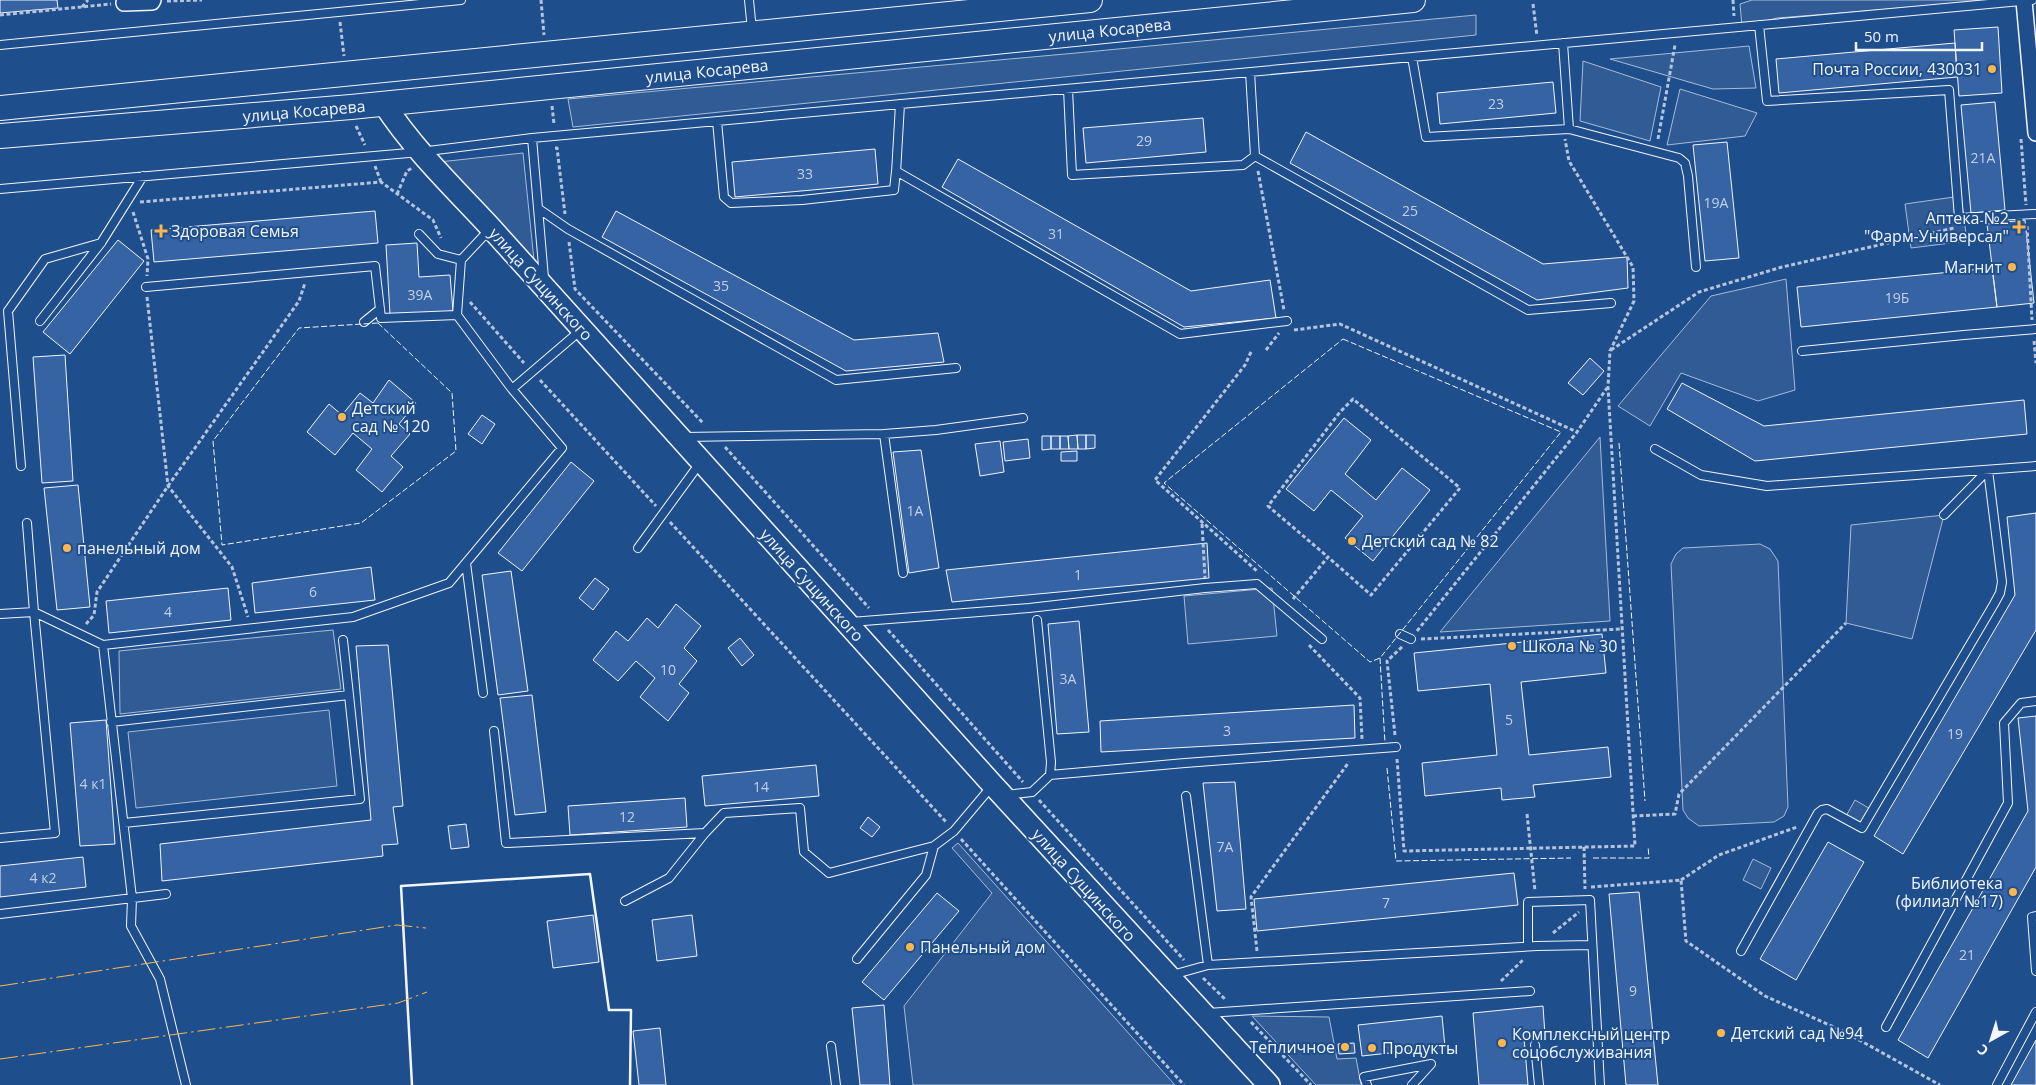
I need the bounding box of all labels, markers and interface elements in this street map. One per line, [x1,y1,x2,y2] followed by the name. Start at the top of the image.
[1048,13,1172,47] street label: улица Косарева
[1856,20,1982,52] scale bar
[1864,26,1899,46] text: 50 m
[645,54,769,88] street label: улица Косарева
[1812,58,1982,80] place label: Почта России, 430031
[1986,63,1998,75] marker: Почта России, 430031
[1488,94,1504,113] house number: 23
[242,95,366,127] street label: улица Косарева
[1136,131,1152,150] house number: 29
[1971,148,1996,167] house number: 21А
[797,164,813,183] house number: 33
[1704,193,1729,212] house number: 19А
[1402,201,1418,220] house number: 25
[1864,207,2009,247] place label: Аптека №2 "Фарм-Универсал"
[171,220,299,242] place label: Здоровая Семья
[2013,221,2025,233] marker: Аптека №2 "Фарм-Универсал"
[484,223,598,345] street label: улица Сущинского
[1048,224,1064,243] house number: 31
[155,225,167,237] marker: Здоровая Семья
[1944,256,2002,278] place label: Магнит
[2006,261,2018,273] marker: Магнит
[713,276,729,295] house number: 35
[408,285,433,304] house number: 39А
[1885,288,1909,307] house number: 19Б
[352,397,430,437] place label: Детский сад № 120
[336,411,348,423] marker: Детский сад № 120
[907,501,924,520] house number: 1А
[755,524,869,646] street label: улица Сущинского
[1362,530,1499,552] place label: Детский сад № 82
[1346,535,1358,547] marker: Детский сад № 82
[77,537,201,559] place label: панельный дом
[61,542,73,554] marker: панельный дом
[1074,565,1082,584] house number: 1
[309,582,317,601] house number: 6
[164,602,172,621] house number: 4
[1522,635,1617,657] place label: Школа № 30
[1506,640,1518,652] marker: Школа № 30
[660,660,676,679] house number: 10
[1060,669,1077,688] house number: 3А
[1505,710,1513,729] house number: 5
[1223,721,1231,740] house number: 3
[1947,724,1963,743] house number: 19
[80,774,106,793] house number: 4 к1
[753,777,769,796] house number: 14
[619,807,635,826] house number: 12
[1027,824,1141,946] street label: улица Сущинского
[1217,837,1234,856] house number: 7А
[30,868,56,887] house number: 4 к2
[1896,872,2003,912] place label: Библиотека (филиал №17)
[2007,886,2019,898] marker: Библиотека (филиал №17)
[1382,893,1390,912] house number: 7
[920,936,1046,958] place label: Панельный дом
[904,941,916,953] marker: Панельный дом
[1959,945,1975,964] house number: 21
[1629,981,1637,1000] house number: 9
[1966,1015,2016,1065] north arrow
[1731,1022,1863,1044] place label: Детский сад №94
[1512,1023,1670,1063] place label: Комплексный центр соцобслуживания
[1715,1027,1727,1039] marker: Детский сад №94
[1250,1036,1335,1058] place label: Тепличное
[1382,1037,1458,1059] place label: Продукты
[1496,1037,1508,1049] marker: Комплексный центр соцобслуживания
[1973,1040,1992,1061] text: С
[1339,1041,1351,1053] marker: Тепличное
[1366,1042,1378,1054] marker: Продукты

